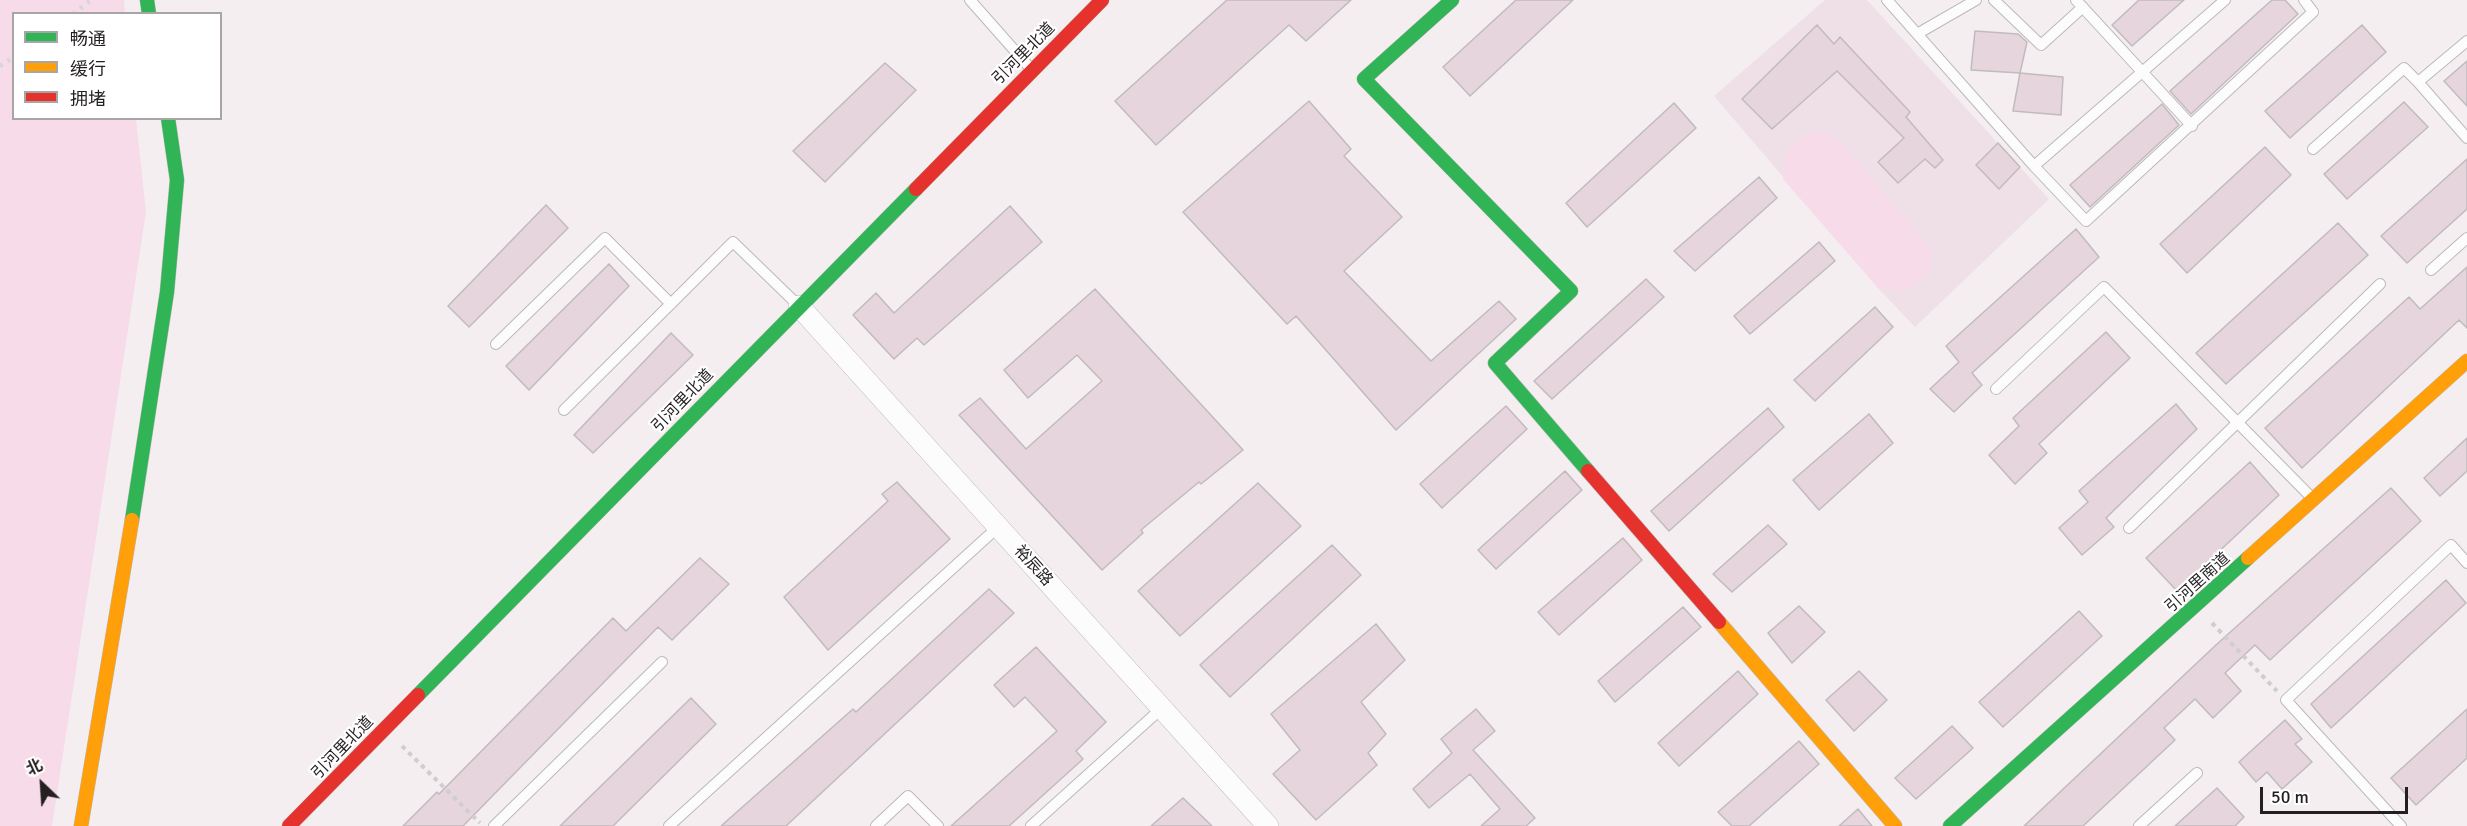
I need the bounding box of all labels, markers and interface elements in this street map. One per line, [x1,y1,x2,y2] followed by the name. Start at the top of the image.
[12,12,222,120] legend
[989,19,1059,89] street label: 引河里北道
[70,28,106,50] text: 畅通
[70,58,106,80] text: 缓行
[70,88,106,110] text: 拥堵
[648,366,718,436] street label: 引河里北道
[1010,542,1056,590] street label: 裕辰路
[2162,549,2234,617] street label: 引河里南道
[308,713,378,783] street label: 引河里北道
[12,754,72,814] north arrow
[23,755,46,780] text: 北
[2263,775,2412,813] scale bar
[2271,786,2309,808] text: 50 m

